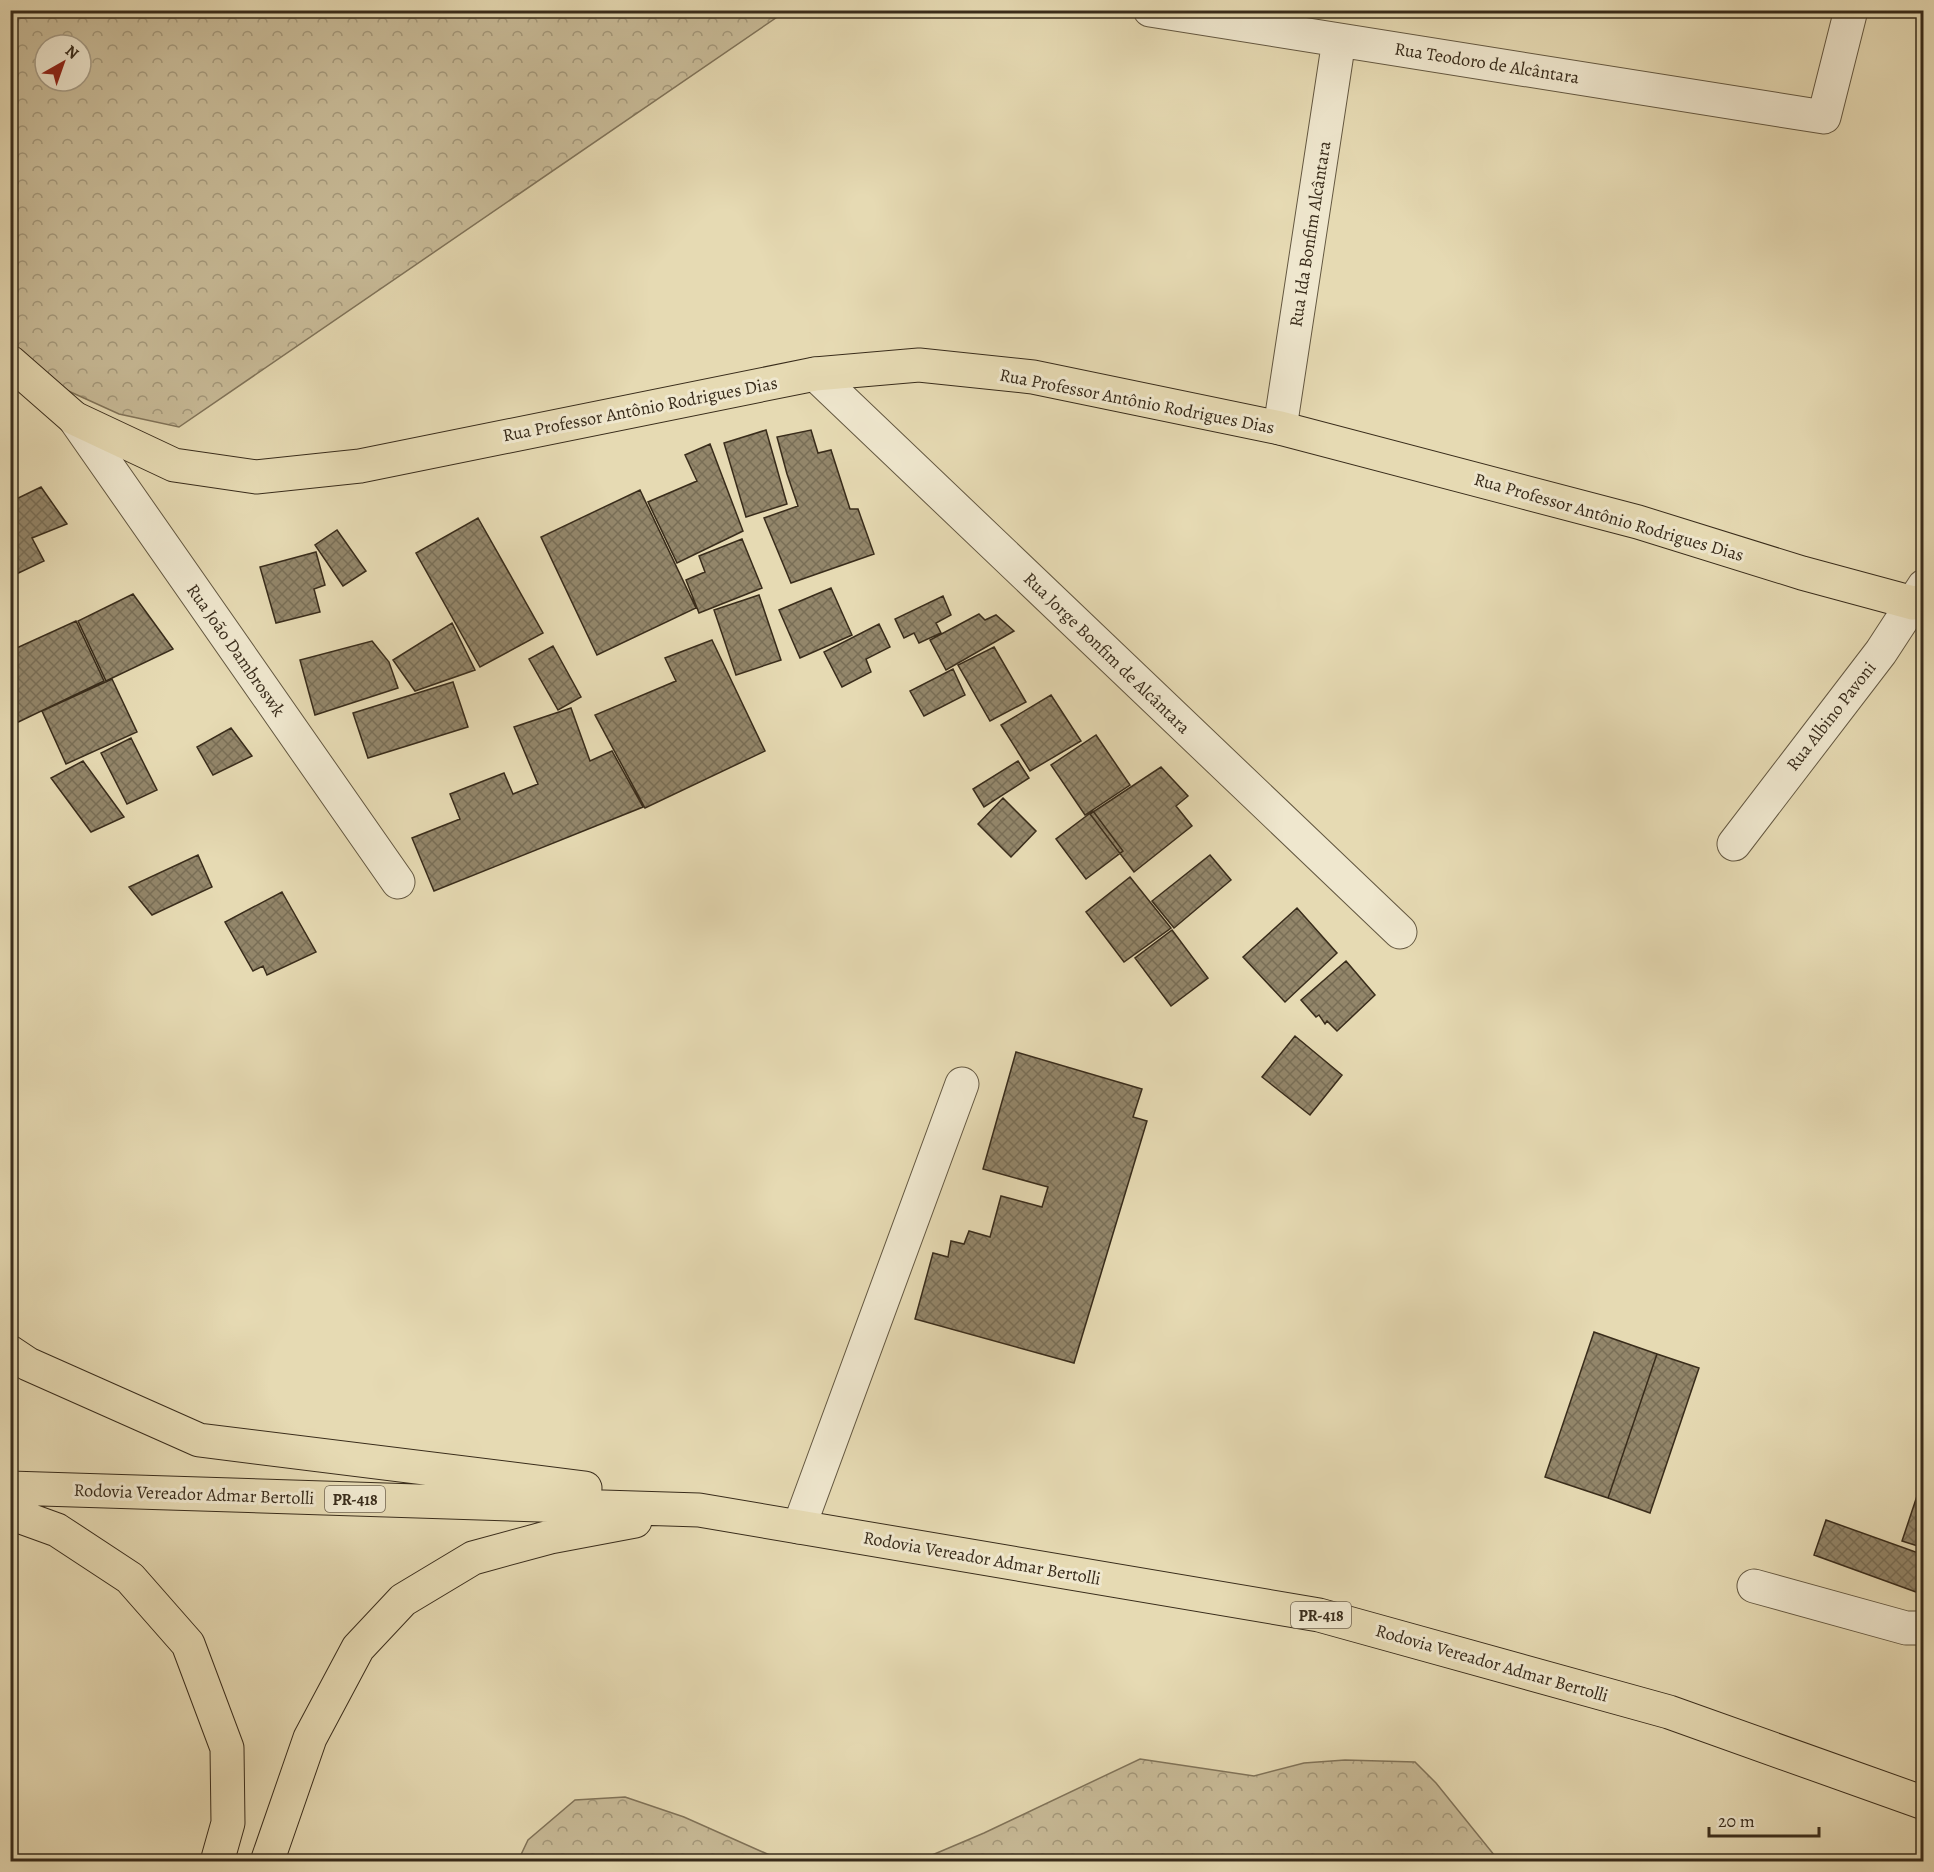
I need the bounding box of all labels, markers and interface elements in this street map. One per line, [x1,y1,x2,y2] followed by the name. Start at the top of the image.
[33,33,93,93] north arrow
[1393,37,1582,90] street label: Rua Teodoro de Alcântara
[60,40,84,65] text: N
[1283,139,1337,329] street label: Rua Ida Bonfim Alcântara
[997,363,1277,439] street label: Rua Professor Antônio Rodrigues Dias
[500,371,780,447] street label: Rua Professor Antônio Rodrigues Dias
[1471,467,1747,567] street label: Rua Professor Antônio Rodrigues Dias
[1018,567,1196,740] street label: Rua Jorge Bonfim de Alcântara
[181,579,291,721] street label: Rua João Dambroswk
[1781,656,1881,776] street label: Rua Albino Pavoni
[73,1478,315,1510] street label: Rodovia Vereador Admar Bertolli
[325,1486,385,1512] road number: PR-418
[861,1525,1103,1591] street label: Rodovia Vereador Admar Bertolli
[1291,1602,1351,1628] road number: PR-418
[1373,1618,1611,1708] street label: Rodovia Vereador Admar Bertolli
[1709,1800,1818,1838] scale bar
[1718,1809,1755,1833] text: 20 m

